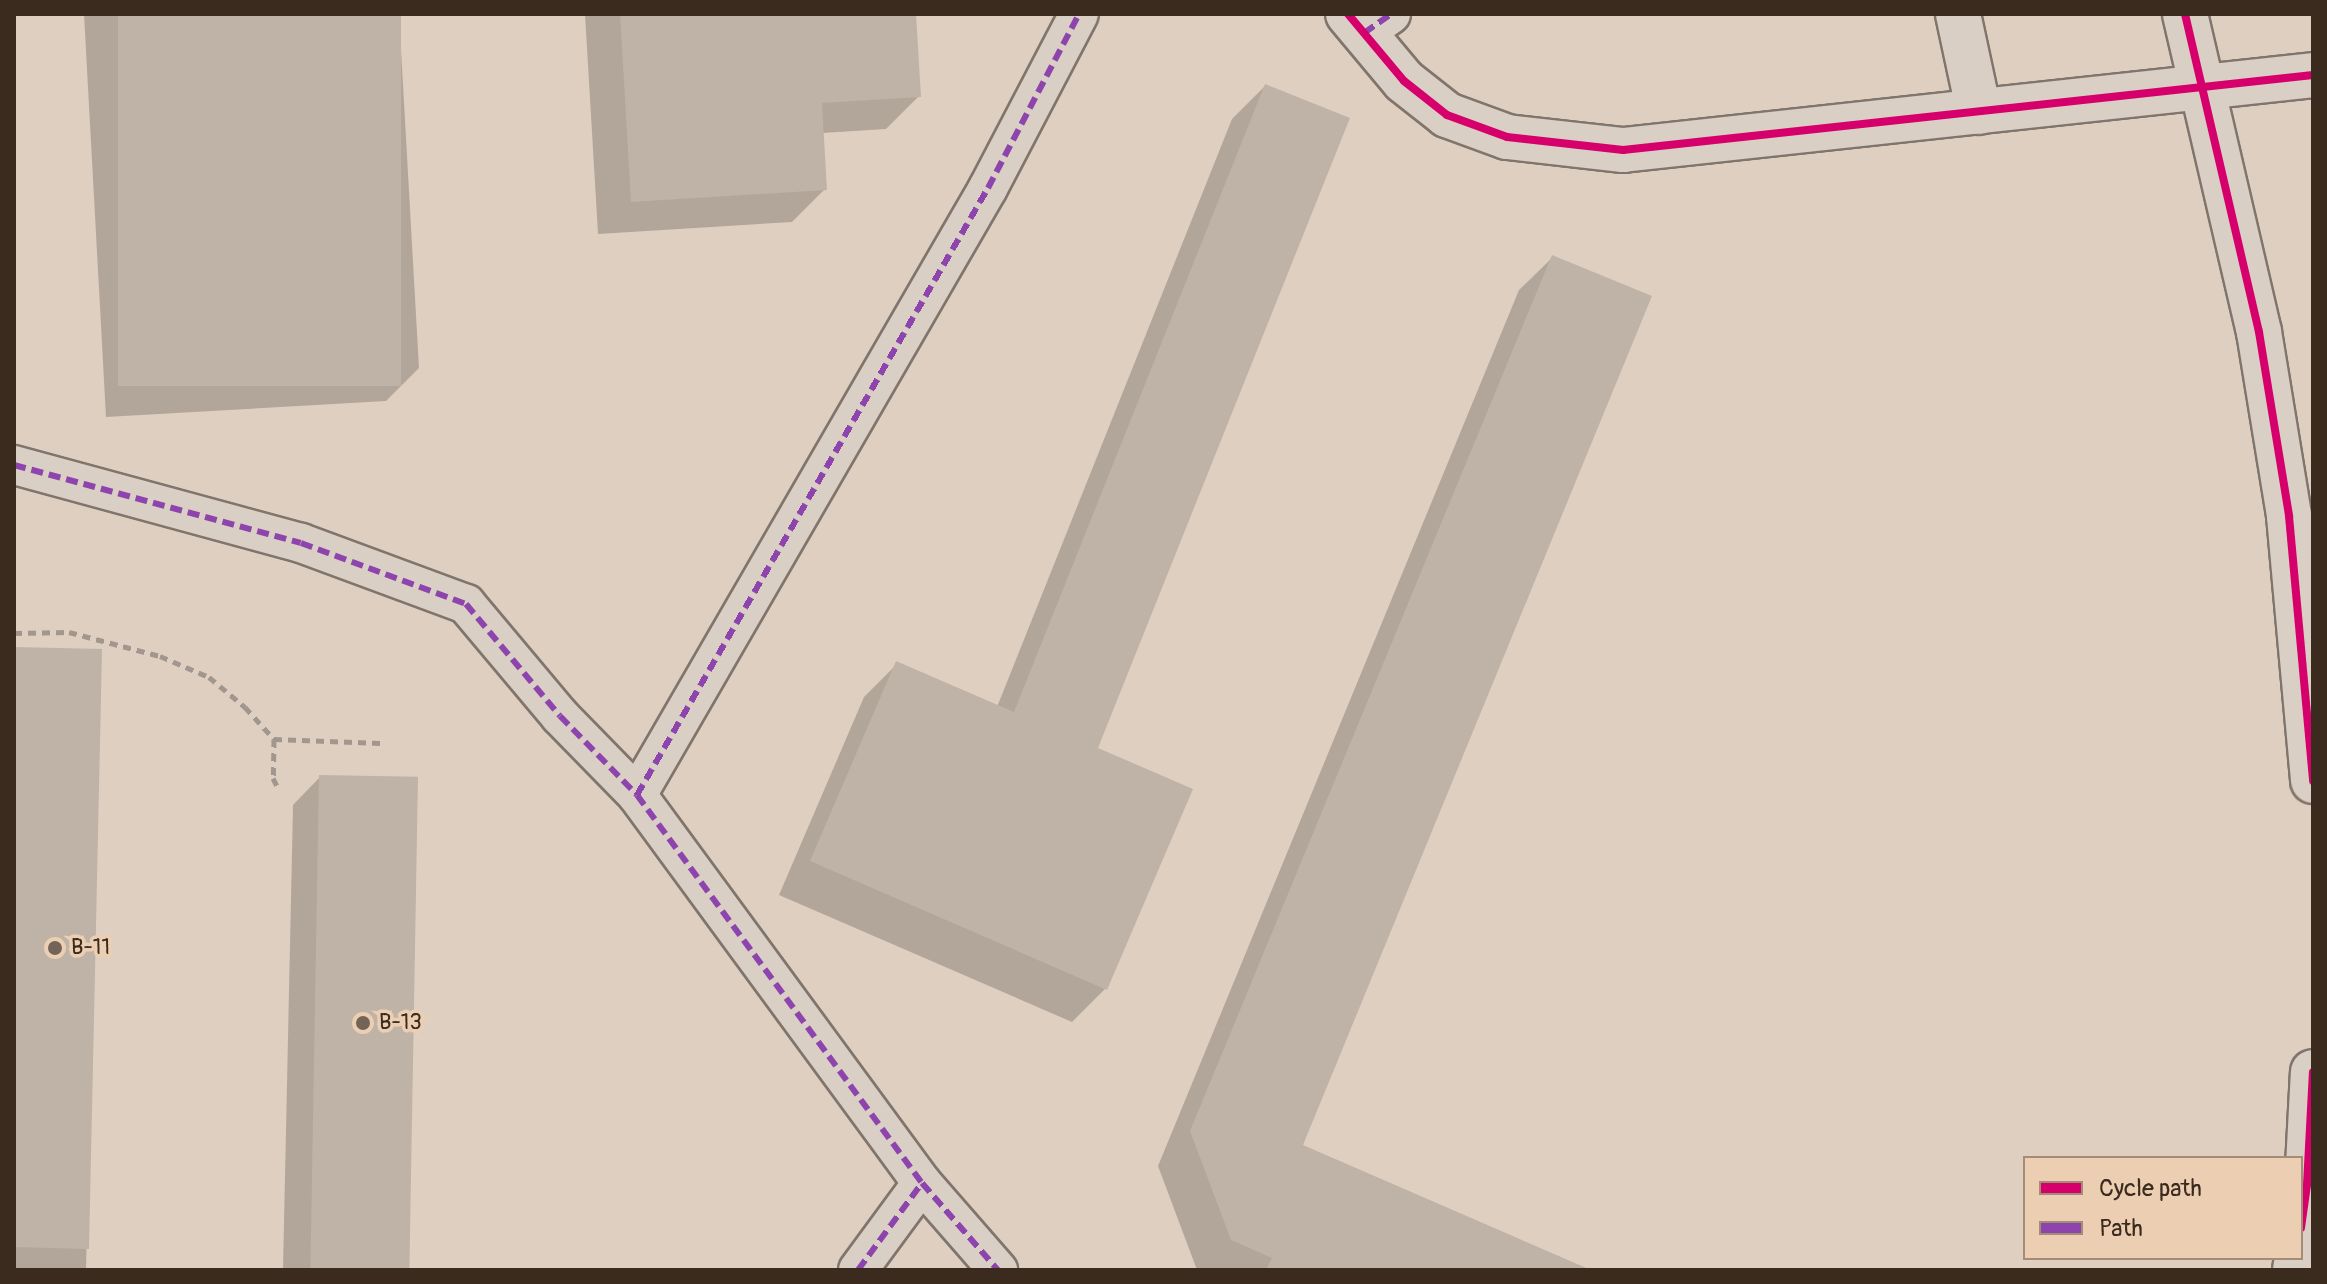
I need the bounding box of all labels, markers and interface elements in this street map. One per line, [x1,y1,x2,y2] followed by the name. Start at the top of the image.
[71,935,110,961] place label: B-11
[46,939,64,957] marker: B-11
[379,1010,422,1036] place label: B-13
[354,1014,372,1032] marker: B-13
[2023,1156,2303,1260] legend
[2099,1174,2202,1203] text: Cycle path
[2099,1214,2143,1243] text: Path

